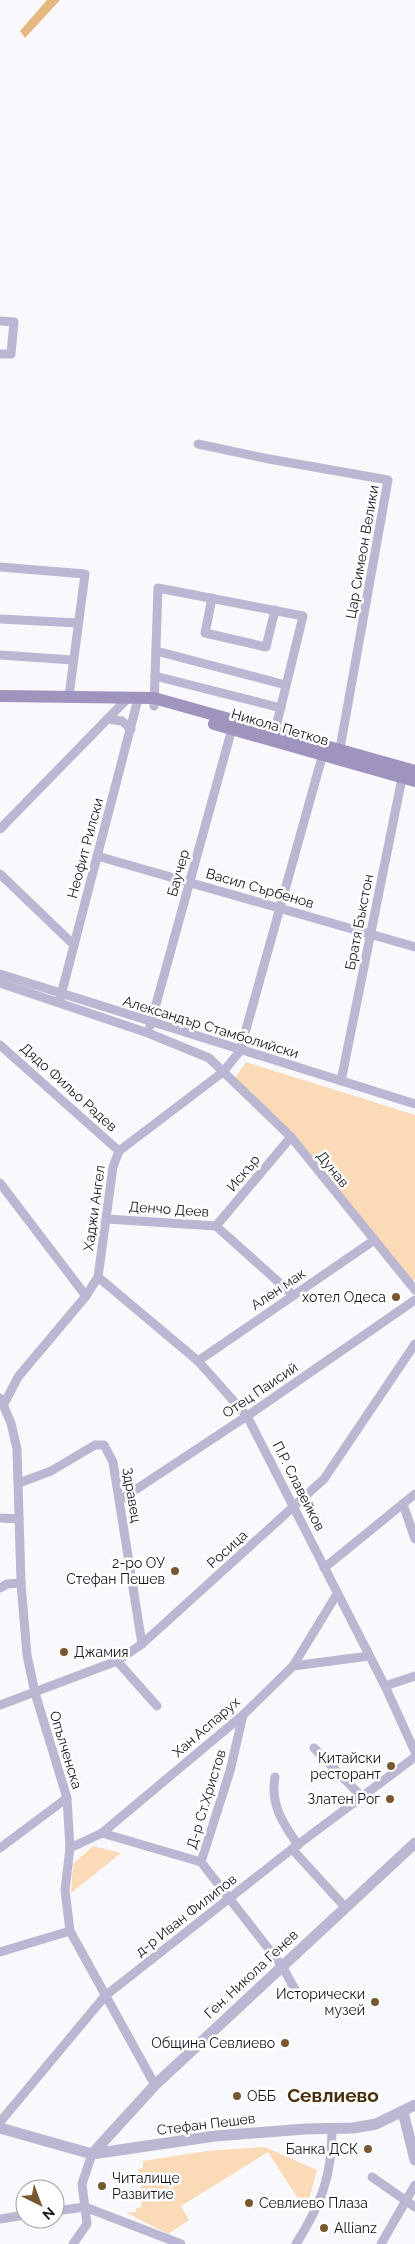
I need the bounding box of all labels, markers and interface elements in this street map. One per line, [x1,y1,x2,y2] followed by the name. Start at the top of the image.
[342,484,382,620] street label: Цар Симеон Велики
[229,705,331,749] street label: Никола Петков
[64,796,106,900] street label: Неофит Рилски
[164,847,192,898] street label: Баучер
[204,865,316,911] street label: Васил Сърбенов
[342,873,376,971] street label: Братя Бъкстон
[121,993,301,1061] street label: Александър Стамболийски
[18,1040,120,1134] street label: Дядо Фильо Радев
[314,1148,352,1190] street label: Дунав
[223,1151,263,1194] street label: Искър
[80,1164,108,1252] street label: Хаджи Ангел
[128,1198,210,1220] street label: Денчо Деев
[248,1265,308,1313] street label: Ален мак
[302,1289,386,1305] place label: хотел Одеса
[390,1291,402,1303] marker: хотел Одеса
[219,1359,301,1421] street label: Отец Паисий
[270,1439,328,1533] street label: П.Р. Славейков
[119,1466,145,1524] street label: Здравец
[204,1527,250,1571] street label: Росица
[66,1555,165,1587] place label: 2-ро ОУ Стефан Пешев
[169,1565,181,1577] marker: 2-ро ОУ Стефан Пешев
[74,1644,129,1660] place label: Джамия
[58,1646,70,1658] marker: Джамия
[169,1694,243,1760] street label: Хан Аспарух
[47,1709,85,1791] street label: Опълченска
[183,1747,229,1851] street label: Д-р Ст.Христов
[310,1750,381,1782] place label: Китайски ресторант
[385,1760,397,1772] marker: Китайски ресторант
[308,1791,380,1807] place label: Златен Рог
[384,1793,396,1805] marker: Златен Рог
[132,1871,240,1959] street label: д-р Иван Филипов
[201,1926,301,2022] street label: Ген. Никола Генев
[276,1986,365,2018] place label: Исторически музей
[369,1996,381,2008] marker: Исторически музей
[151,2035,275,2051] place label: Община Севлиево
[279,2037,291,2049] marker: Община Севлиево
[287,2084,379,2106] district label: Севлиево
[247,2088,276,2104] place label: ОББ
[231,2090,243,2102] marker: ОББ
[156,2110,256,2138] street label: Стефан Пешев
[286,2141,358,2157] place label: Банка ДСК
[362,2143,374,2155] marker: Банка ДСК
[112,2170,180,2202] place label: Читалище Развитие
[15,2179,65,2229] north arrow
[96,2180,108,2192] marker: Читалище Развитие
[259,2195,368,2211] place label: Севлиево Плаза
[243,2197,255,2209] marker: Севлиево Плаза
[39,2204,58,2223] text: N
[334,2220,377,2236] place label: Allianz
[318,2222,330,2234] marker: Allianz

